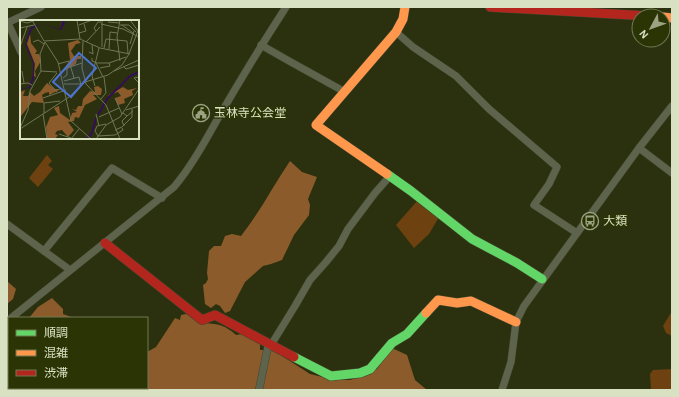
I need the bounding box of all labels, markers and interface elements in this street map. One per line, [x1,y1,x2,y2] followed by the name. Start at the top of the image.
[631,8,671,48] north arrow
[20,20,139,139] inset map
[637,28,650,41] text: N
[191,103,211,123] public building icon: 玉林寺公会堂
[214,107,286,119] place label: 玉林寺公会堂
[580,211,600,231] bus stop icon: 大類
[603,214,627,227] place label: 大類
[8,317,148,389] legend
[44,327,68,339] text: 順調
[44,346,68,359] text: 混雑
[44,367,68,379] text: 渋滞

